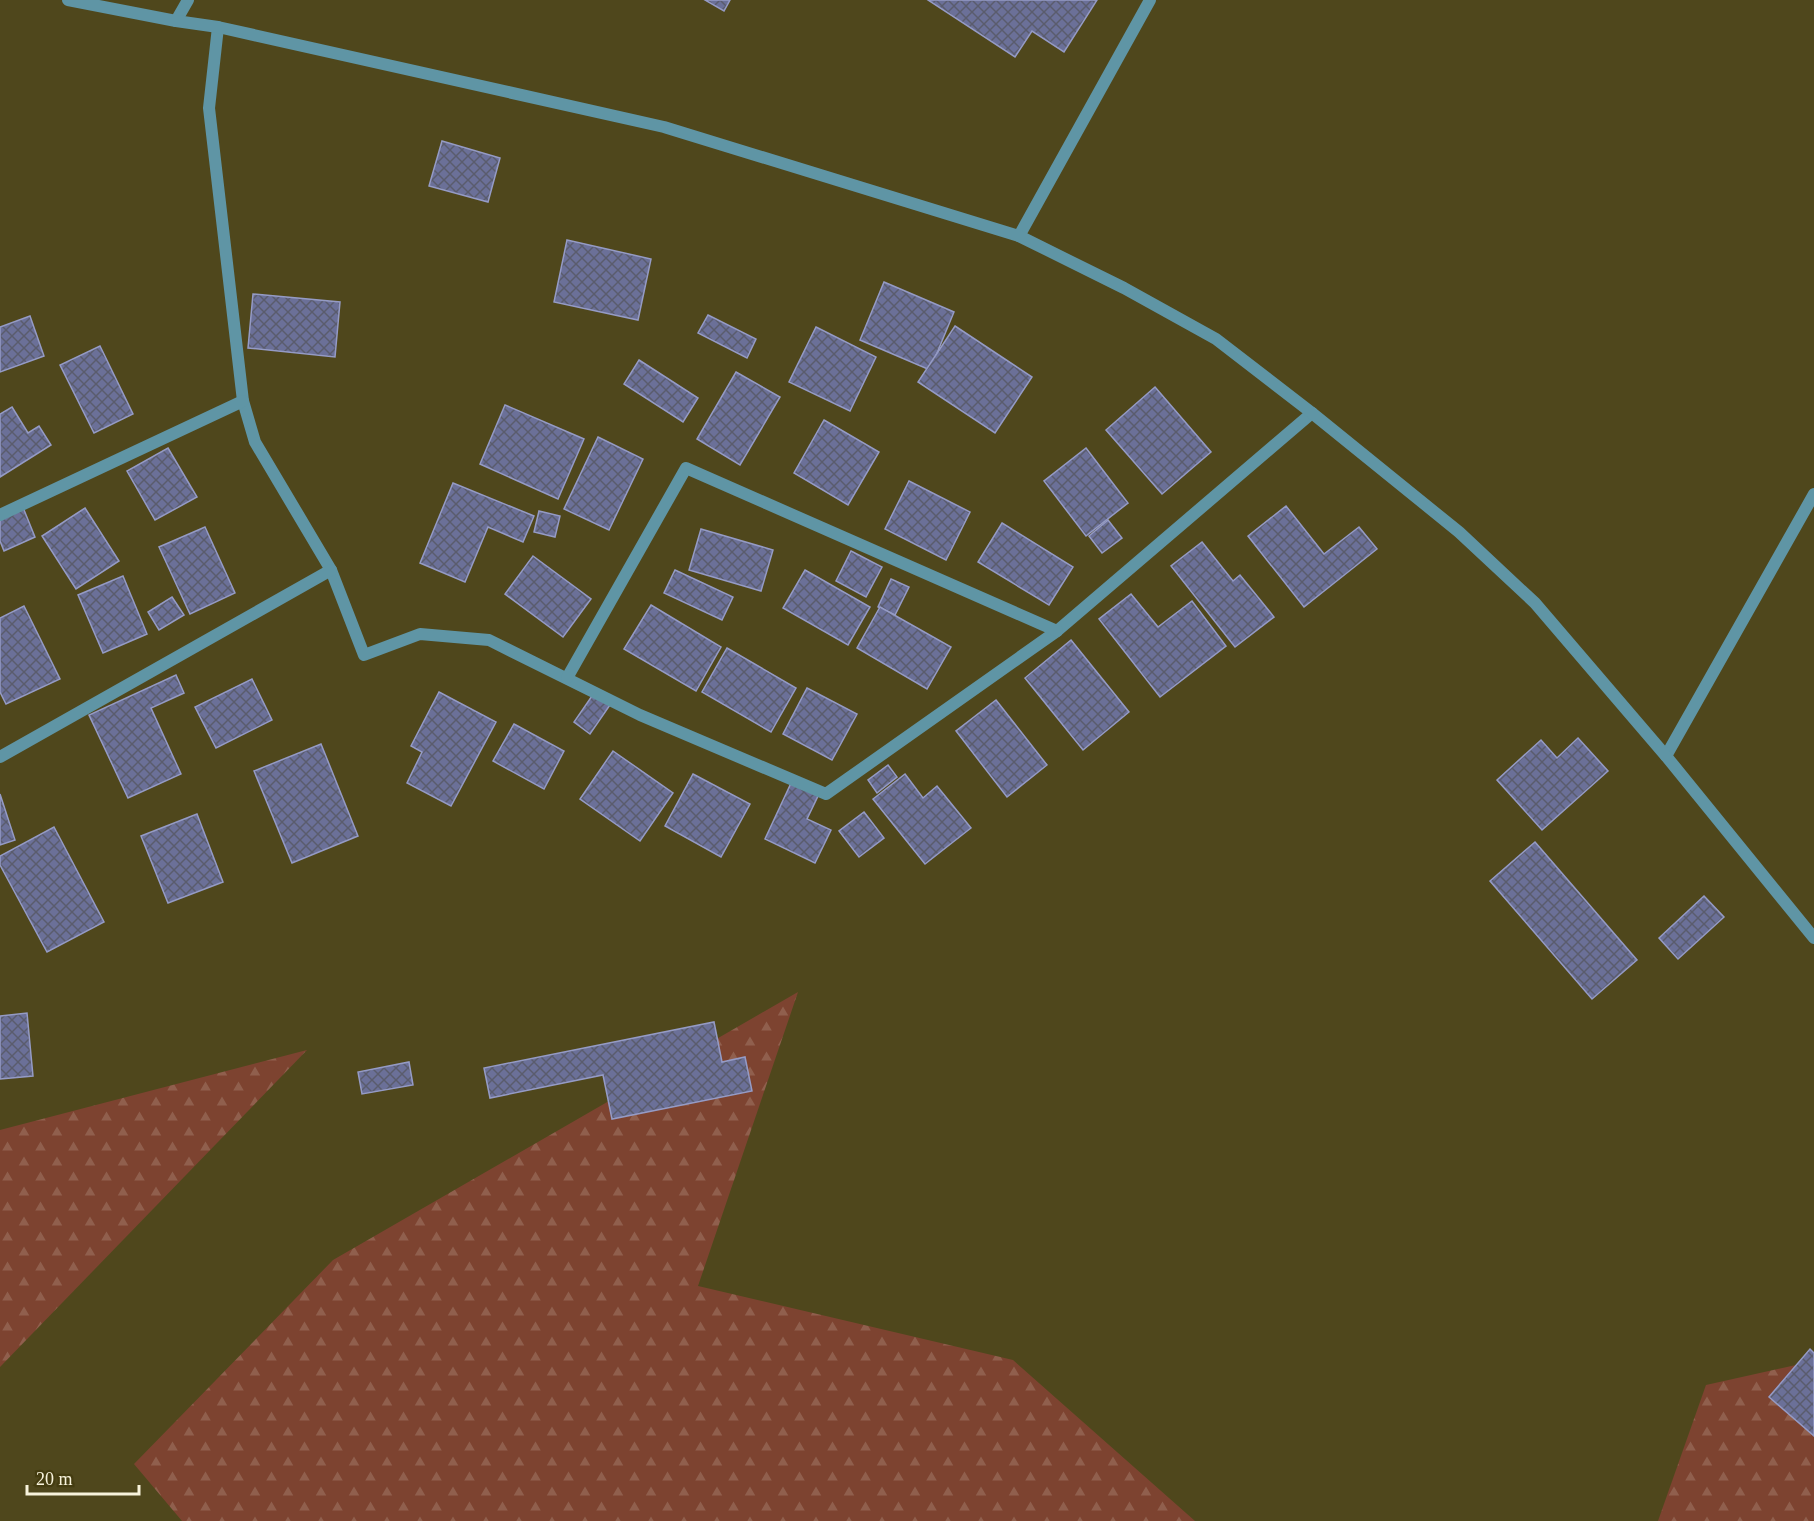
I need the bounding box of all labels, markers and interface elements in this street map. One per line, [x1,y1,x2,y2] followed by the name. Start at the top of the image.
[27,1458,140,1496] scale bar
[36,1469,73,1489] text: 20 m

